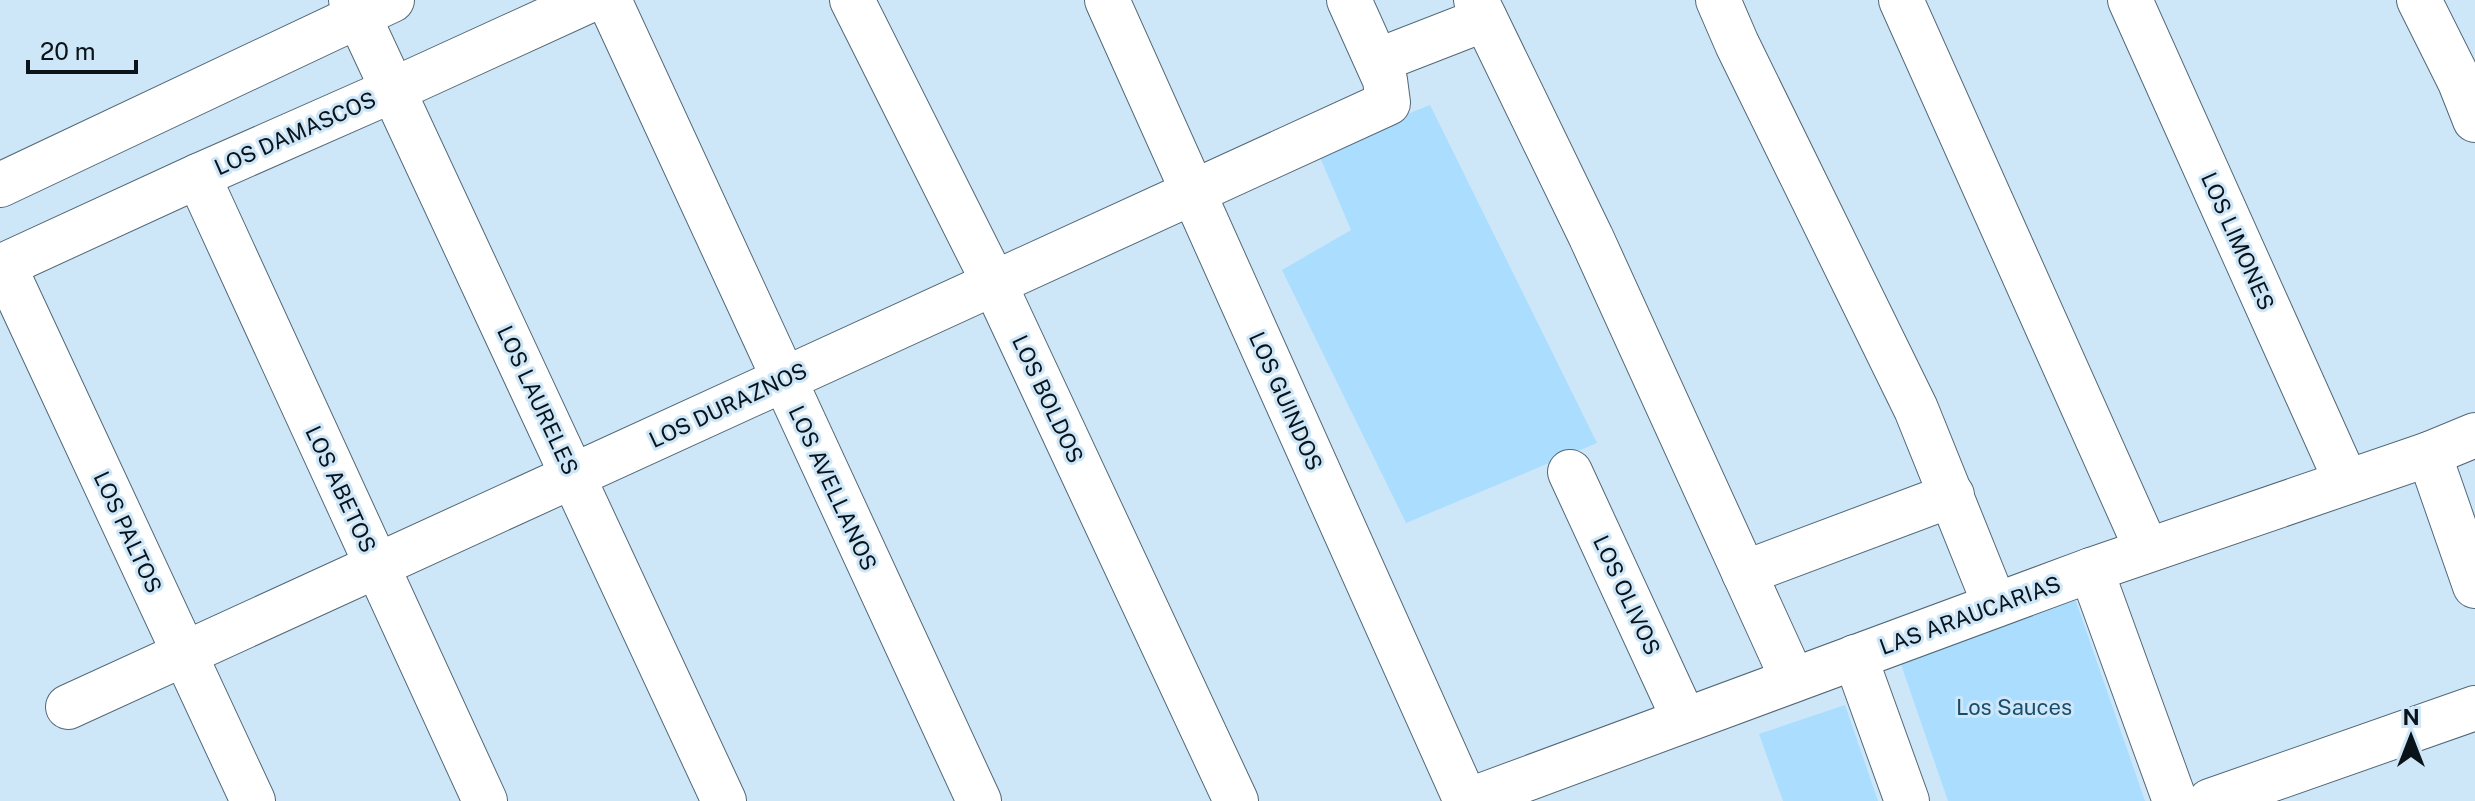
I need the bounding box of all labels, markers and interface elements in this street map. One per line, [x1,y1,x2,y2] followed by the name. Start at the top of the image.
[28,24,136,74] scale bar
[40,37,96,65] text: 20 m
[210,86,380,180] street label: LOS DAMASCOS
[2196,168,2280,314] street label: LOS LIMONES
[492,321,584,479] street label: LOS LAURELES
[1244,328,1328,474] street label: LOS GUINDOS
[1007,331,1089,467] street label: LOS BOLDOS
[645,357,811,453] street label: LOS DURAZNOS
[783,401,883,575] street label: LOS AVELLANOS
[300,422,382,556] street label: LOS ABETOS
[89,467,167,597] street label: LOS PALTOS
[1588,531,1666,659] street label: LOS OLIVOS
[1876,570,2064,660] street label: LAS ARAUCARIAS
[1956,694,2072,720] park label: Los Sauces
[2371,697,2451,777] north arrow
[2402,704,2420,730] text: N

